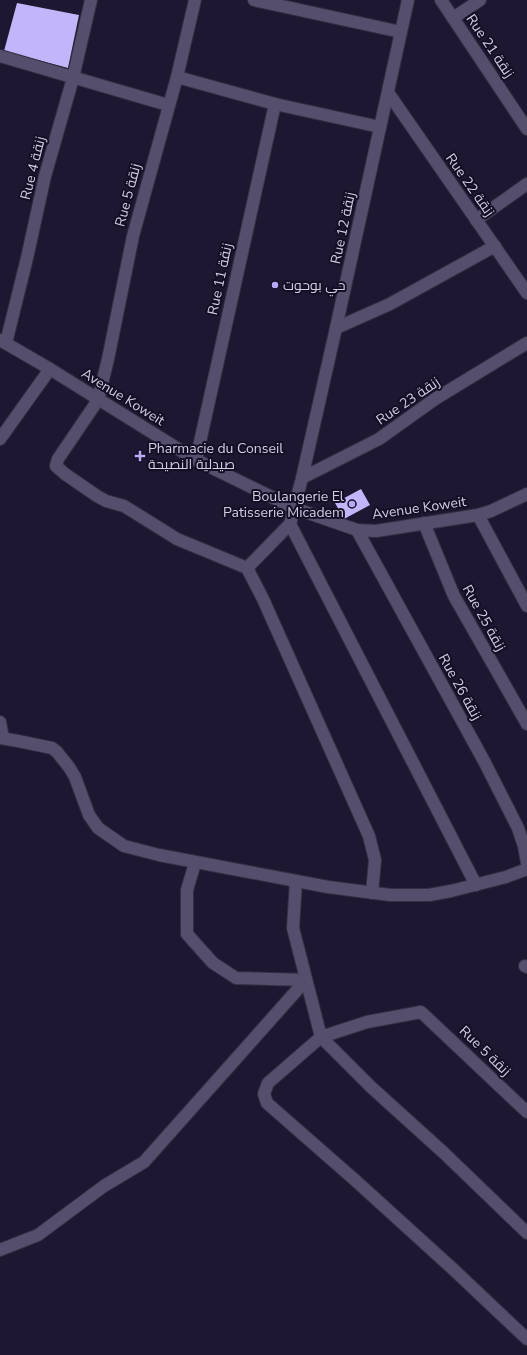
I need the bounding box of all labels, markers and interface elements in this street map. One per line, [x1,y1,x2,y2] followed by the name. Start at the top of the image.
[462,10,518,82] street label: Rue 21 زنقة
[16,134,50,202] street label: Rue 4 زنقة
[441,150,499,220] street label: Rue 22 زنقة
[110,161,146,229] street label: Rue 5 زنقة
[326,190,360,266] street label: Rue 12 زنقة
[203,241,237,317] street label: Rue 11 زنقة
[283,276,346,297] place label: حي بوحوت
[270,280,280,290] marker: حي بوحوت
[78,364,168,430] street label: Avenue Koweit
[372,373,444,429] street label: Rue 23 زنقة
[148,439,284,474] place label: Pharmacie du Conseil صيدلية النصيحة
[135,451,145,461] marker: Pharmacie du Conseil صيدلية النصيحة
[223,487,345,522] place label: Boulangerie El Patisserie Micadem
[371,492,467,524] street label: Avenue Koweit
[347,499,357,509] marker: Boulangerie El Patisserie Micadem
[458,581,510,655] street label: Rue 25 زنقة
[434,650,486,724] street label: Rue 26 زنقة
[455,1022,515,1080] street label: Rue 5 زنقة

